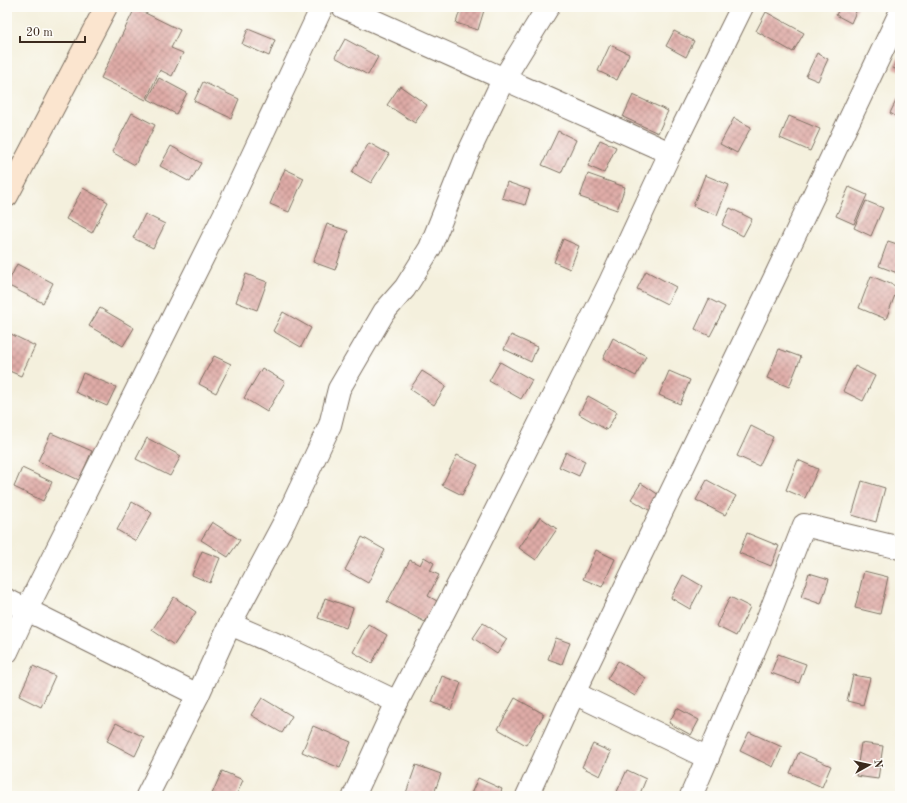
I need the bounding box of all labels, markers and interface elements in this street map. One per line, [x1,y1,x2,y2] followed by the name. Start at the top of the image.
[20,18,85,44] scale bar
[26,27,53,39] text: 20 m
[849,745,889,785] north arrow
[871,759,884,769] text: N

